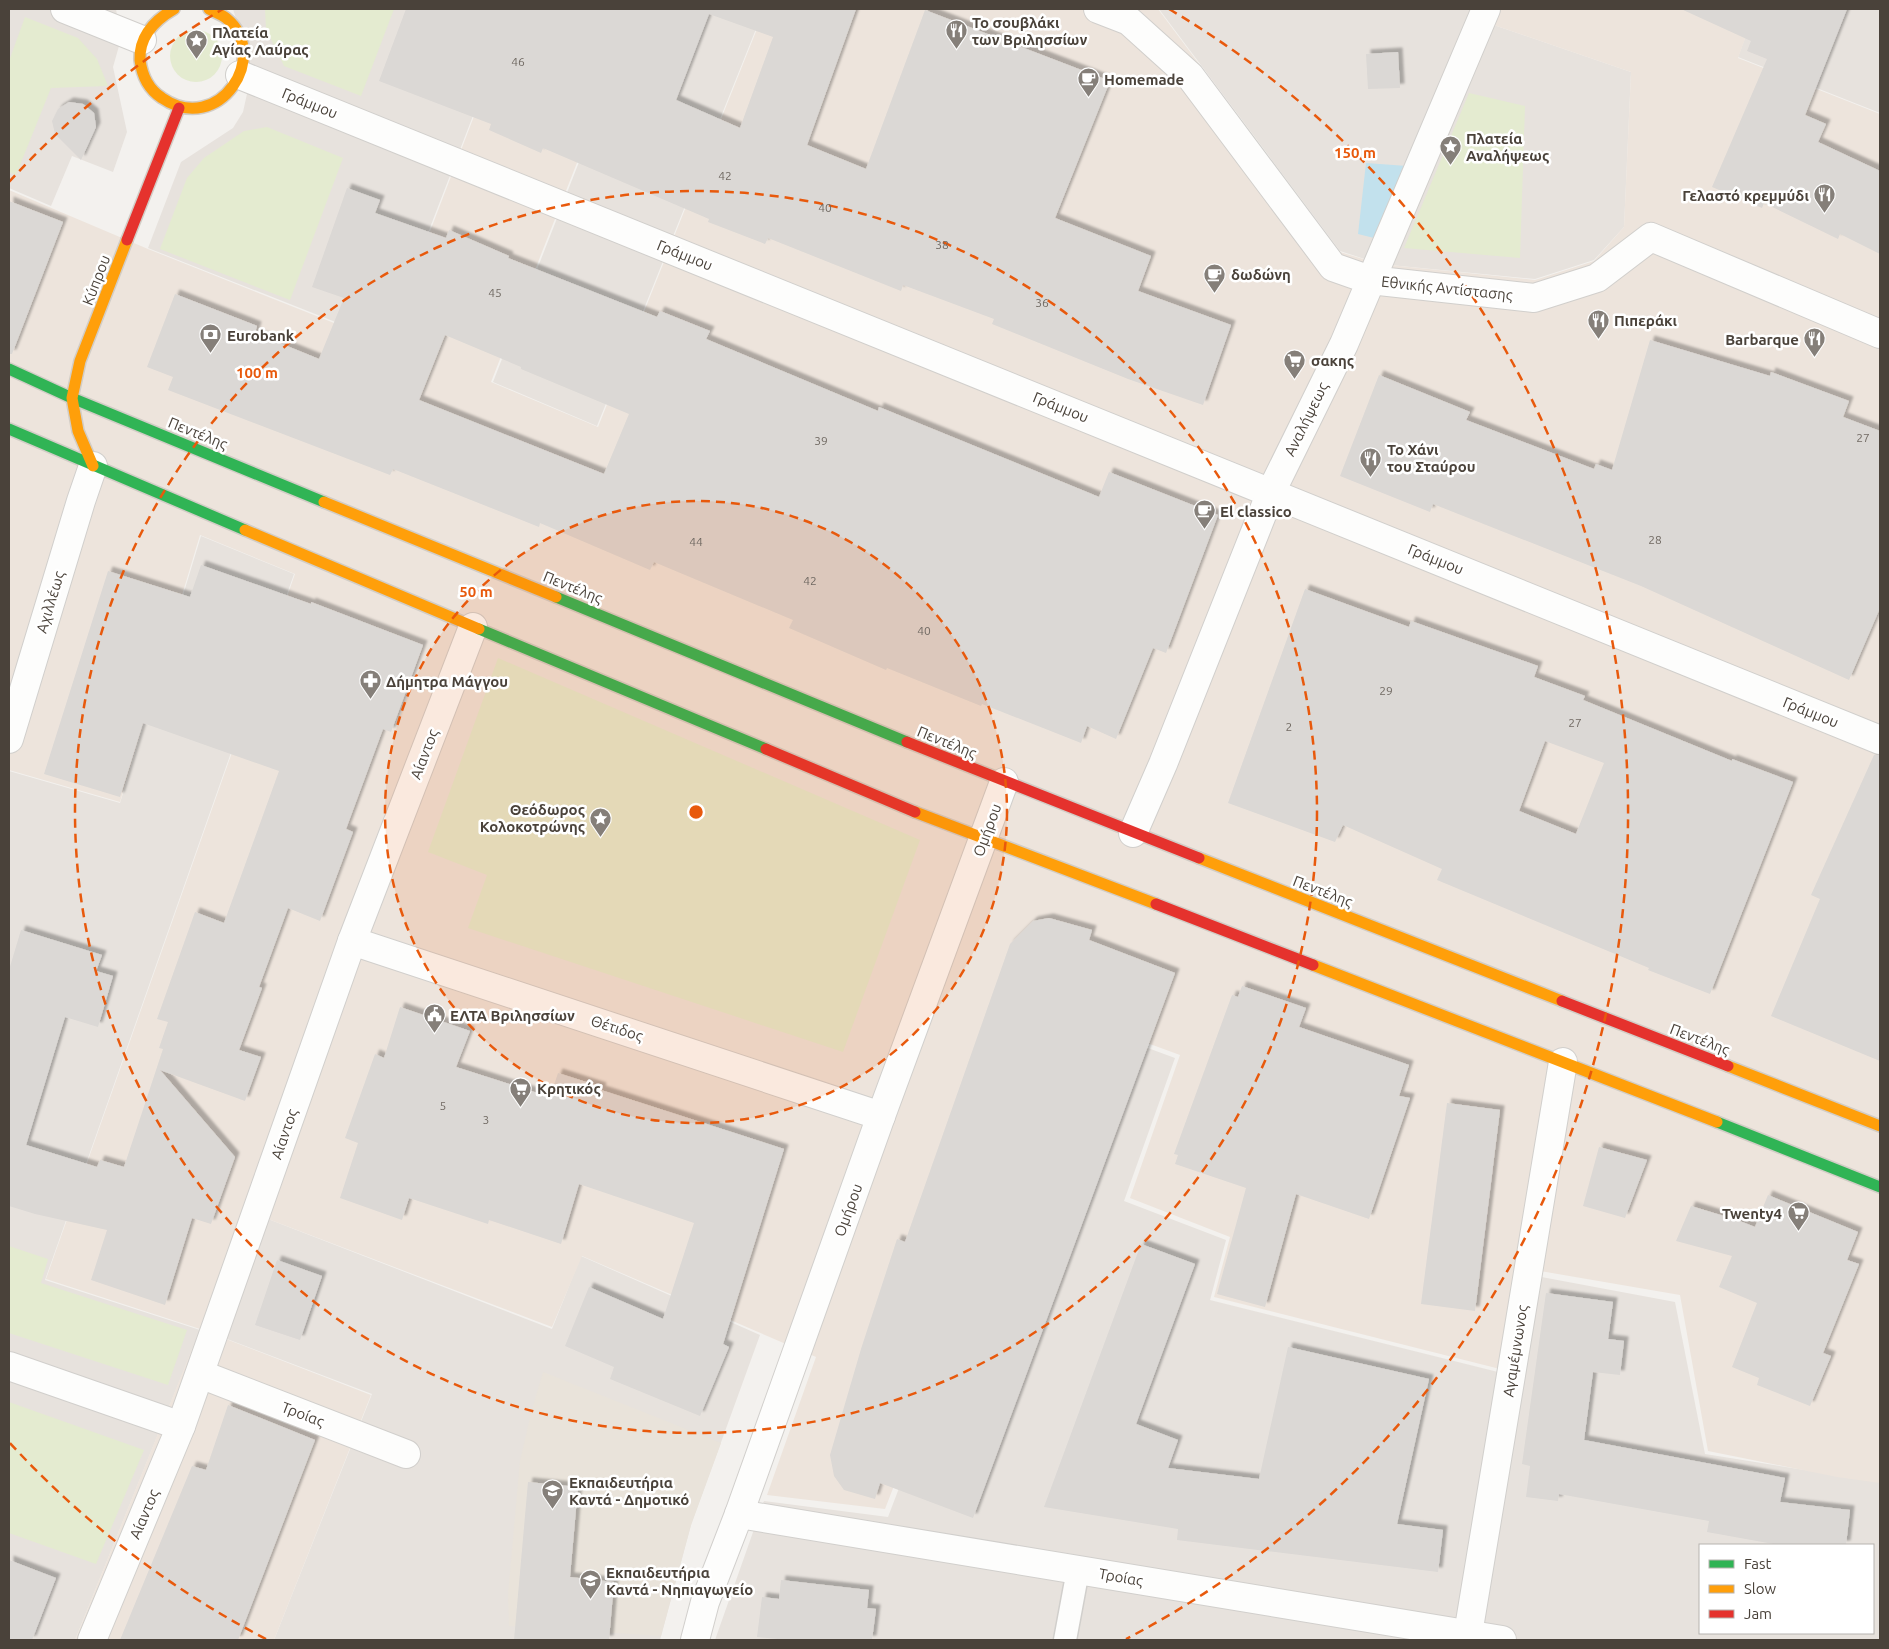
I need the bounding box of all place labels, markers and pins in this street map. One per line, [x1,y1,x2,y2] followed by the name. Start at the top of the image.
[972,14,1087,48] place label: Το σουβλάκι των Βριλησσίων
[944,19,968,50] restaurant icon: Το σουβλάκι των Βριλησσίων
[212,24,309,58] place label: Πλατεία Αγίας Λαύρας
[184,29,208,60] place icon: Πλατεία Αγίας Λαύρας
[1076,67,1100,98] cafe icon: Homemade
[1104,71,1184,88] place label: Homemade
[1466,130,1549,164] place label: Πλατεία Αναλήψεως
[1438,135,1462,166] place icon: Πλατεία Αναλήψεως
[1813,183,1837,214] restaurant icon: Γελαστό κρεμμύδι
[1682,187,1810,204] place label: Γελαστό κρεμμύδι
[1203,262,1227,293] cafe icon: δωδώνη
[1231,266,1291,283] place label: δωδώνη
[1586,308,1610,339] restaurant icon: Πιπεράκι
[1614,312,1678,329] place label: Πιπεράκι
[199,323,223,354] bank icon: Eurobank
[227,327,295,344] place label: Eurobank
[1803,327,1827,358] restaurant icon: Barbarque
[1725,331,1799,348] place label: Barbarque
[1283,348,1307,379] supermarket icon: σακης
[1311,352,1354,369] place label: σακης
[1387,441,1476,475] place label: Το Χάνι του Σταύρου
[1359,446,1383,477] restaurant icon: Το Χάνι του Σταύρου
[1192,499,1216,530] cafe icon: El classico
[1220,503,1292,520] place label: El classico
[358,669,382,700] pharmacy icon: Δήμητρα Μάγγου
[386,673,508,690] place label: Δήμητρα Μάγγου
[480,801,585,835] place label: Θεόδωρος Κολοκοτρώνης
[687,803,705,821] centre of rings
[589,806,613,837] place icon: Θεόδωρος Κολοκοτρώνης
[422,1003,446,1034] public building icon: ΕΛΤΑ Βριλησσίων
[450,1007,575,1024] place label: ΕΛΤΑ Βριλησσίων
[509,1076,533,1107] supermarket icon: Κρητικός
[537,1080,601,1097] place label: Κρητικός
[1786,1201,1810,1232] supermarket icon: Twenty4
[1722,1205,1782,1222] place label: Twenty4
[569,1474,689,1508] place label: Εκπαιδευτήρια Καντά - Δημοτικό
[541,1479,565,1510] school or university icon: Εκπαιδευτήρια Καντά - Δημοτικό
[606,1564,753,1598] place label: Εκπαιδευτήρια Καντά - Νηπιαγωγείο
[578,1569,602,1600] school or university icon: Εκπαιδευτήρια Καντά - Νηπιαγωγείο

